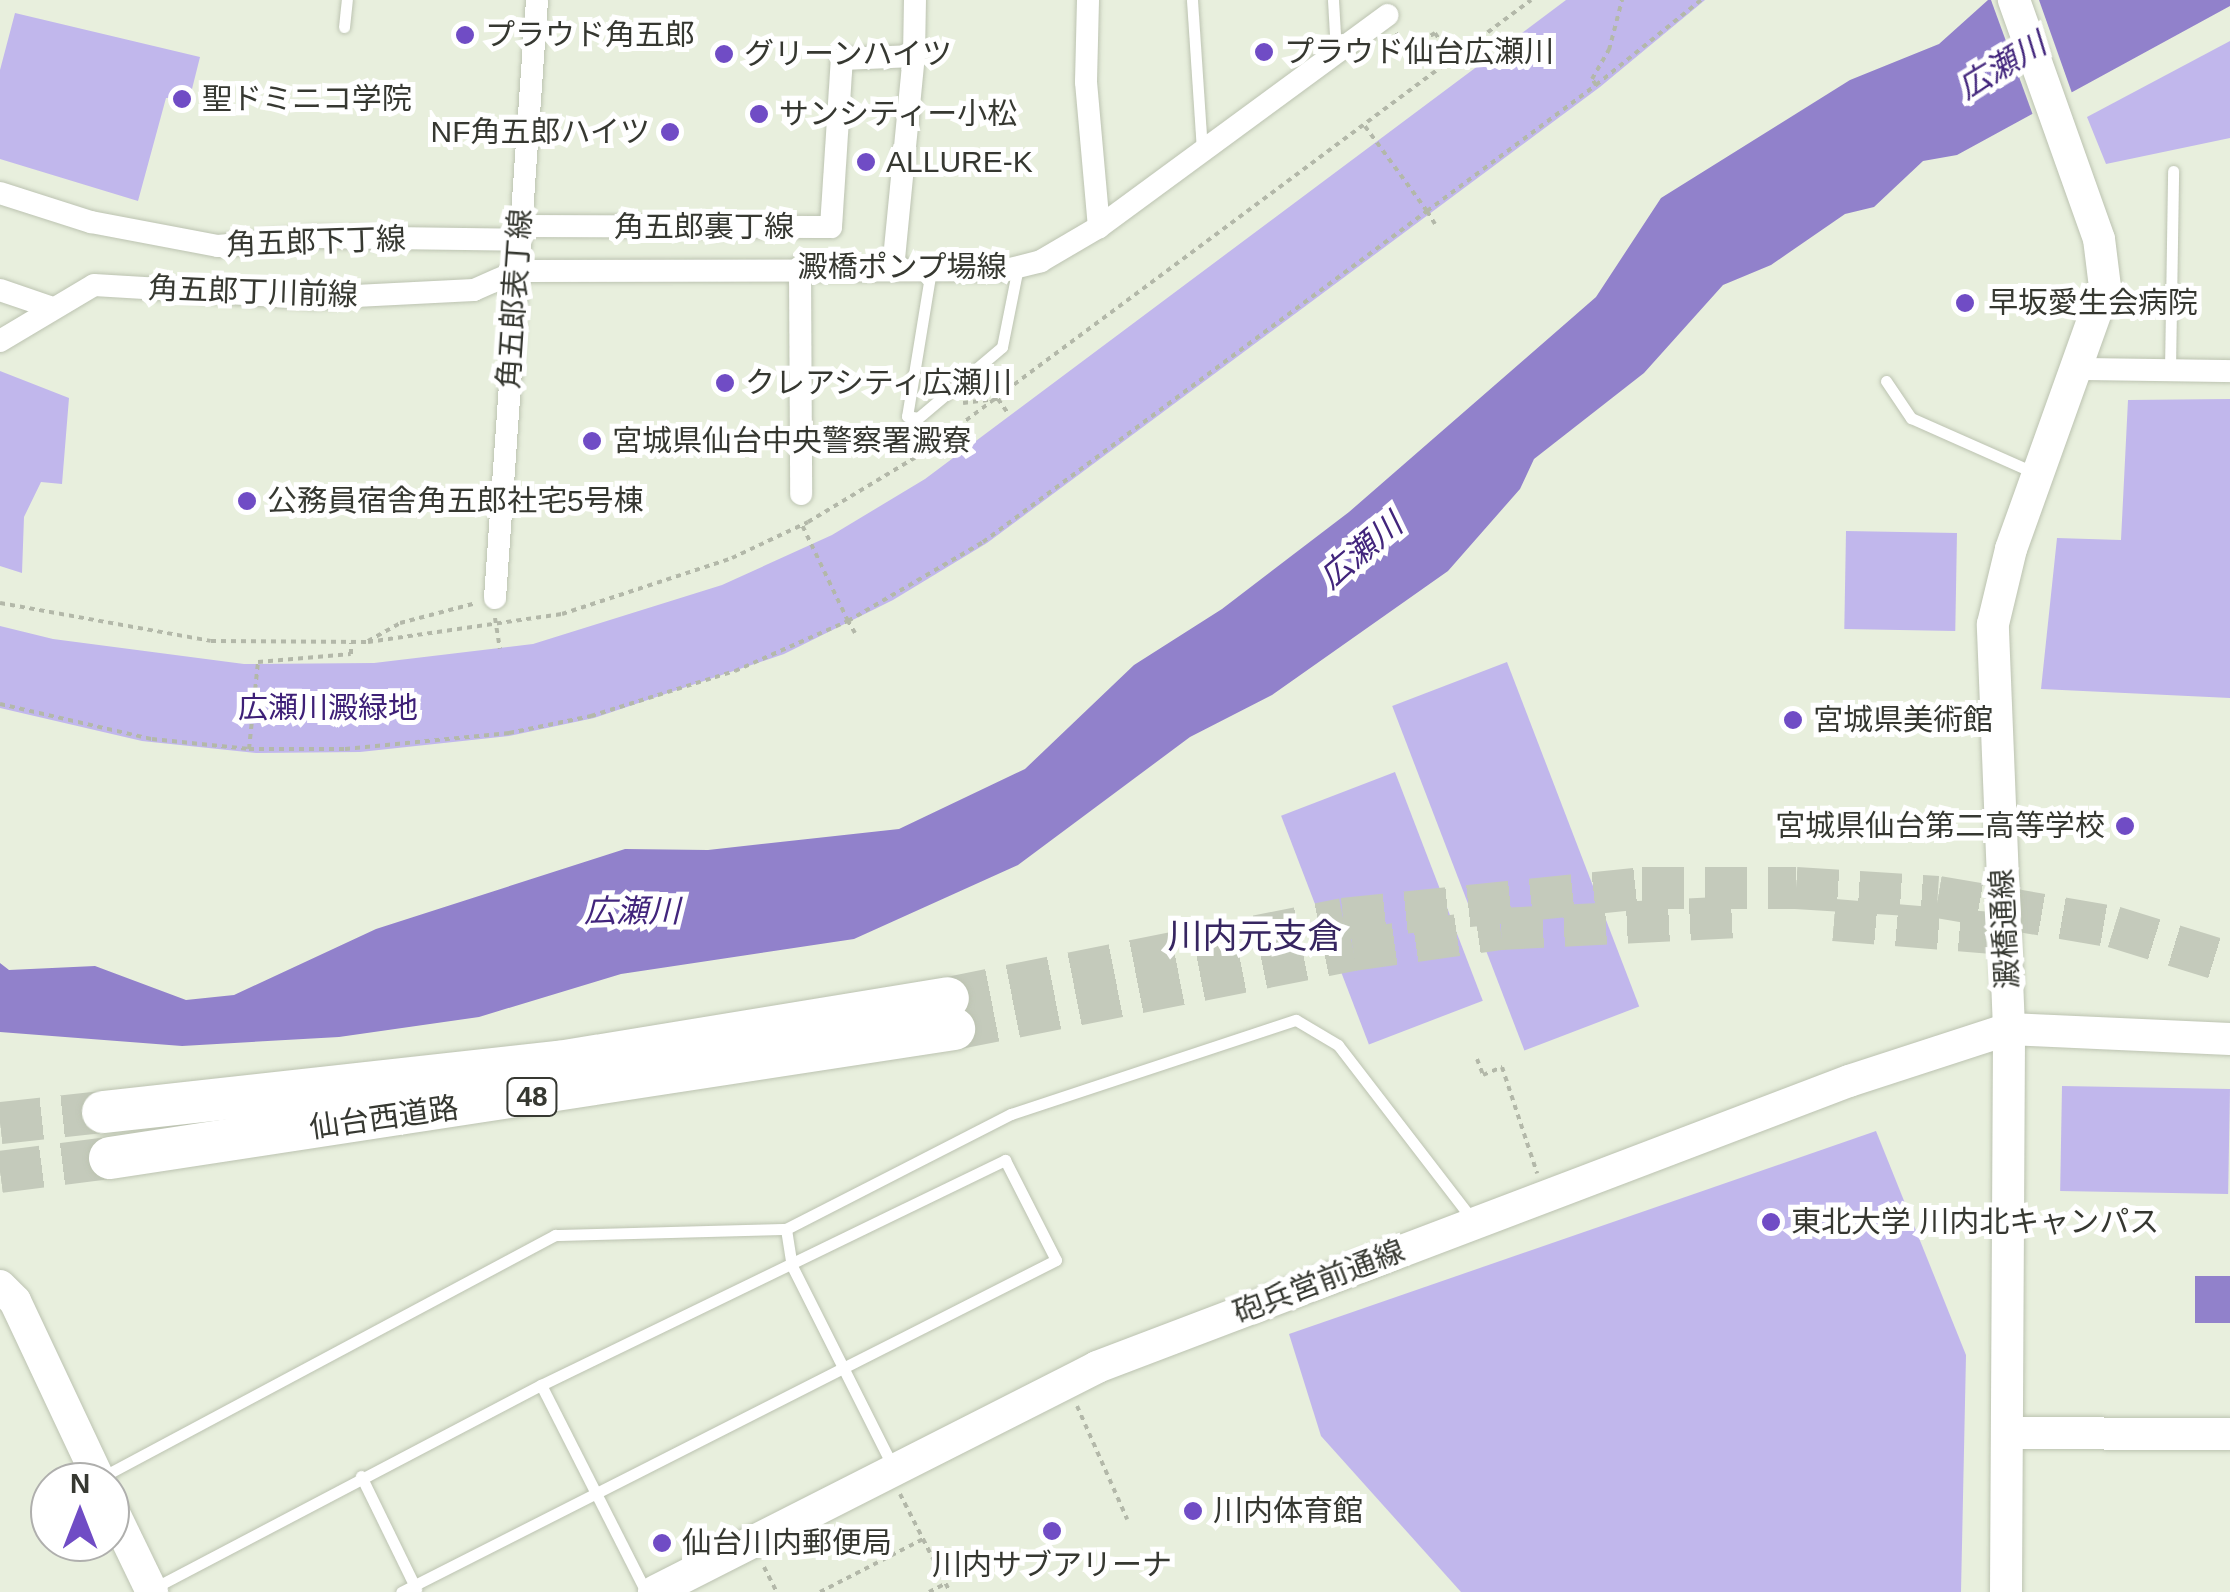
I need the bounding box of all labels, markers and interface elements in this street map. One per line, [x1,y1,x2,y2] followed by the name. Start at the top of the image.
[485,17,695,53] place label: プラウド角五郎
[454,24,476,46] marker: プラウド角五郎
[1951,25,2053,107] water label: 広瀬川
[1284,34,1554,70] place label: プラウド仙台広瀬川
[744,36,954,72] place label: グリーンハイツ
[1253,41,1275,63] marker: プラウド仙台広瀬川
[713,43,735,65] marker: グリーンハイツ
[202,81,412,117] place label: 聖ドミニコ学院
[171,88,193,110] marker: 聖ドミニコ学院
[779,96,1019,132] place label: サンシティー小松
[748,103,770,125] marker: サンシティー小松
[430,114,650,150] place label: NF角五郎ハイツ
[659,121,681,143] marker: NF角五郎ハイツ
[886,144,1033,180] place label: ALLURE-K
[855,151,877,173] marker: ALLURE-K
[491,208,539,390] street label: 角五郎表丁線
[614,209,794,245] street label: 角五郎裏丁線
[225,221,407,263] street label: 角五郎下丁線
[797,249,1007,285] street label: 澱橋ポンプ場線
[147,270,359,314] street label: 角五郎丁川前線
[1988,285,2198,321] place label: 早坂愛生会病院
[1952,290,1978,316] marker: 早坂愛生会病院
[745,365,1015,401] place label: クレアシティ広瀬川
[714,372,736,394] marker: クレアシティ広瀬川
[612,423,972,459] place label: 宮城県仙台中央警察署澱寮
[581,430,603,452] marker: 宮城県仙台中央警察署澱寮
[267,483,644,519] place label: 公務員宿舎角五郎社宅5号棟
[236,490,258,512] marker: 公務員宿舎角五郎社宅5号棟
[1312,505,1410,597] water label: 広瀬川
[238,690,418,726] park label: 広瀬川澱緑地
[1813,702,1993,738] place label: 宮城県美術館
[1782,709,1804,731] marker: 宮城県美術館
[1775,808,2105,844] place label: 宮城県仙台第二高等学校
[2114,815,2136,837] marker: 宮城県仙台第二高等学校
[1984,868,2026,990] street label: 澱橋通線
[584,892,680,930] water label: 広瀬川
[1168,915,1342,957] district label: 川内元支倉
[504,1074,560,1120] road number: 48
[307,1090,461,1146] street label: 仙台西道路
[1791,1204,2159,1240] place label: 東北大学 川内北キャンパス
[1760,1211,1782,1233] marker: 東北大学 川内北キャンパス
[1229,1233,1409,1331] street label: 砲兵営前通線
[30,1462,130,1562] north arrow
[70,1468,90,1499] text: N
[1213,1493,1363,1529] place label: 川内体育館
[1182,1500,1204,1522] marker: 川内体育館
[1041,1520,1063,1542] marker: 川内サブアリーナ
[682,1525,892,1561] place label: 仙台川内郵便局
[651,1532,673,1554] marker: 仙台川内郵便局
[932,1547,1172,1583] place label: 川内サブアリーナ

